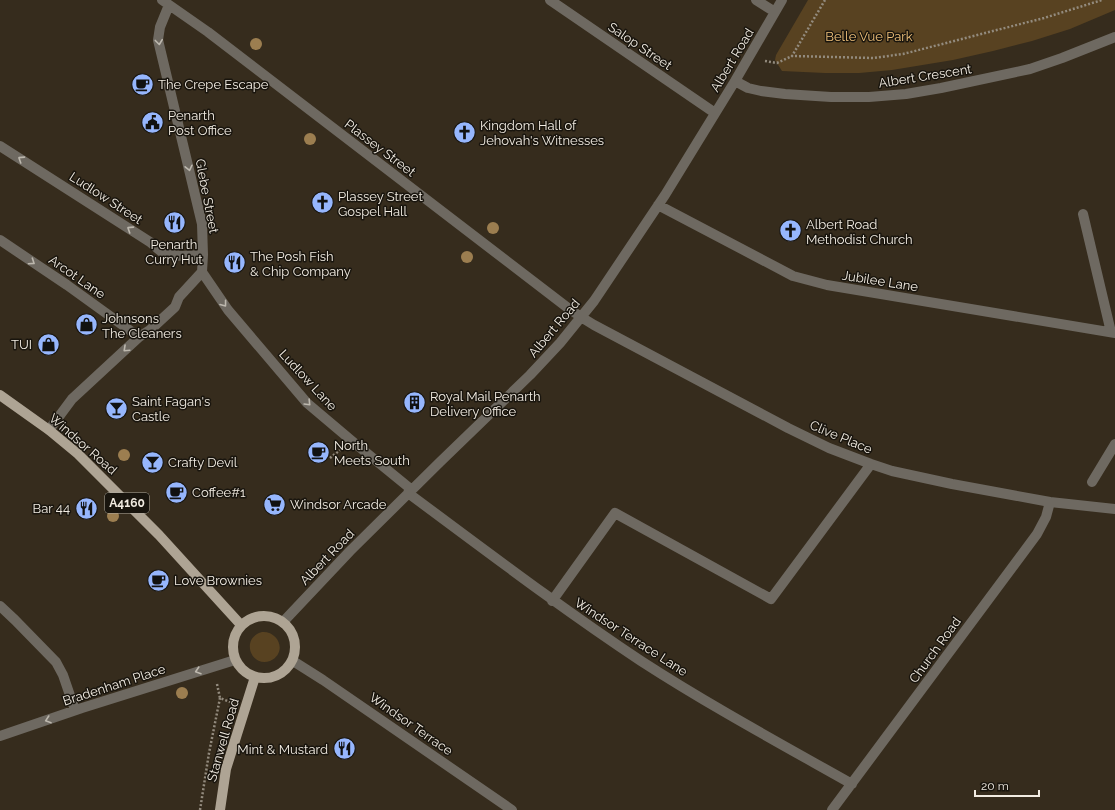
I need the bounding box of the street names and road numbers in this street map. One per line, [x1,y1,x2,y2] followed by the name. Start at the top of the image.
[605,19,675,73] street label: Salop Street
[707,26,757,94] street label: Albert Road
[877,61,973,91] street label: Albert Crescent
[342,117,419,180] street label: Plassey Street
[192,158,222,235] street label: Glebe Street
[67,169,146,228] street label: Ludlow Street
[46,252,108,302] street label: Arcot Lane
[841,268,919,294] street label: Jubilee Lane
[525,296,583,360] street label: Albert Road
[276,346,340,414] street label: Ludlow Lane
[46,410,120,478] street label: Windsor Road
[808,417,875,457] street label: Clive Place
[105,493,149,513] road number: A4160
[297,526,357,588] street label: Albert Road
[572,595,691,679] street label: Windsor Terrace Lane
[906,614,964,686] street label: Church Road
[61,661,168,709] street label: Bradenham Place
[366,690,456,759] street label: Windsor Terrace
[204,697,242,783] street label: Stanwell Road

